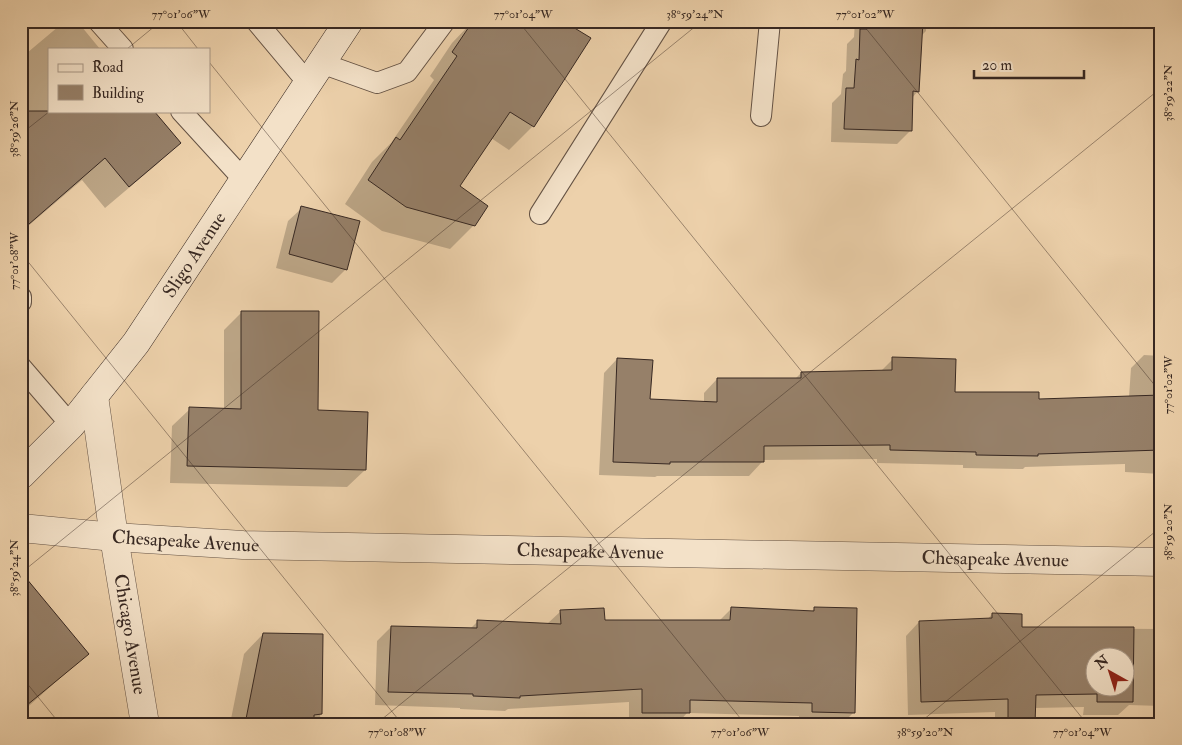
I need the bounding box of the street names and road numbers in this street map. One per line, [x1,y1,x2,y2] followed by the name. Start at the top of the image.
[157,207,231,302] street label: Sligo Avenue
[111,525,259,557] street label: Chesapeake Avenue
[516,538,664,565] street label: Chesapeake Avenue
[921,546,1069,572] street label: Chesapeake Avenue
[108,572,152,696] street label: Chicago Avenue

